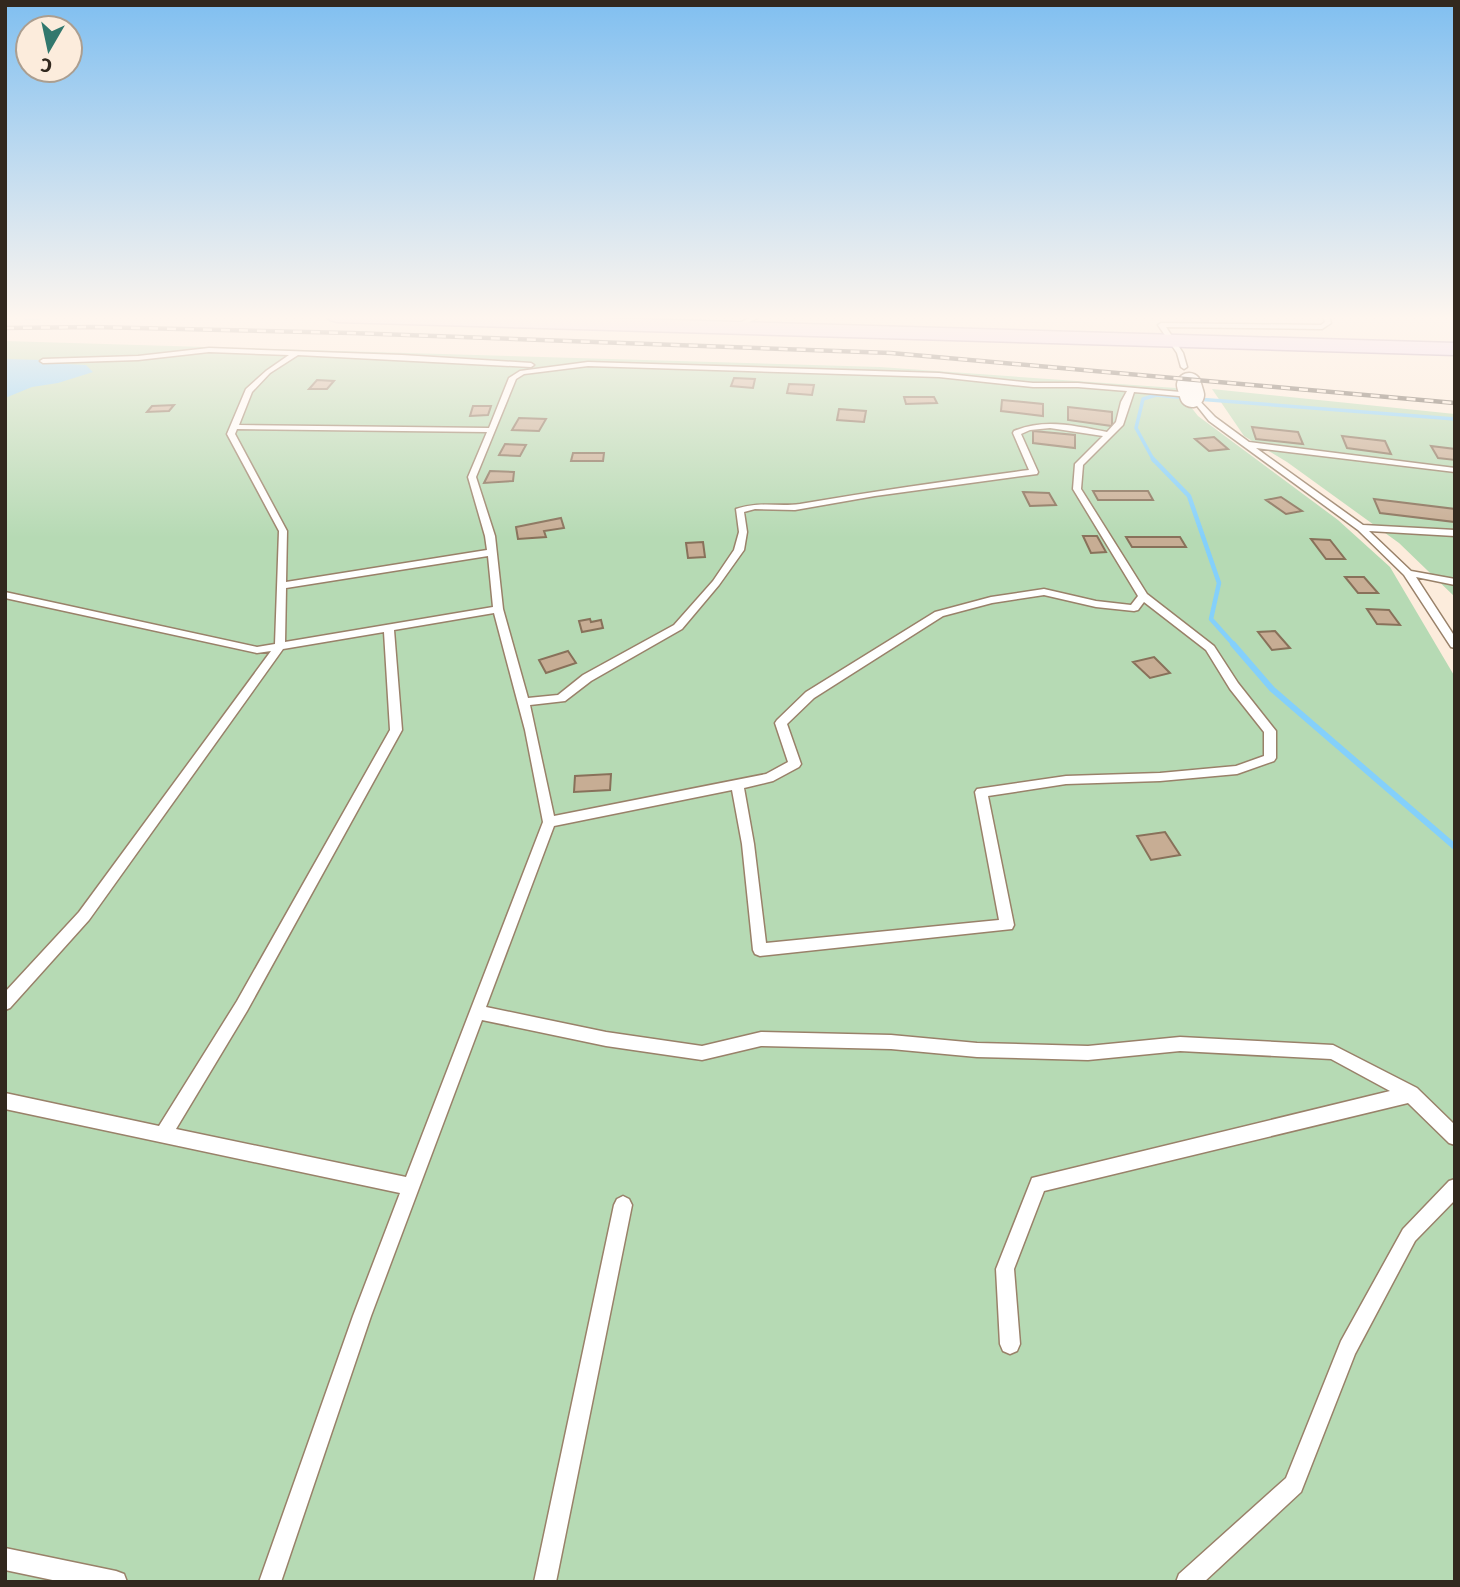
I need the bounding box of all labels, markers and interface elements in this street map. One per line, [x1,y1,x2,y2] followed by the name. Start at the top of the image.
[14,14,84,84] north arrow
[39,53,54,78] text: С

